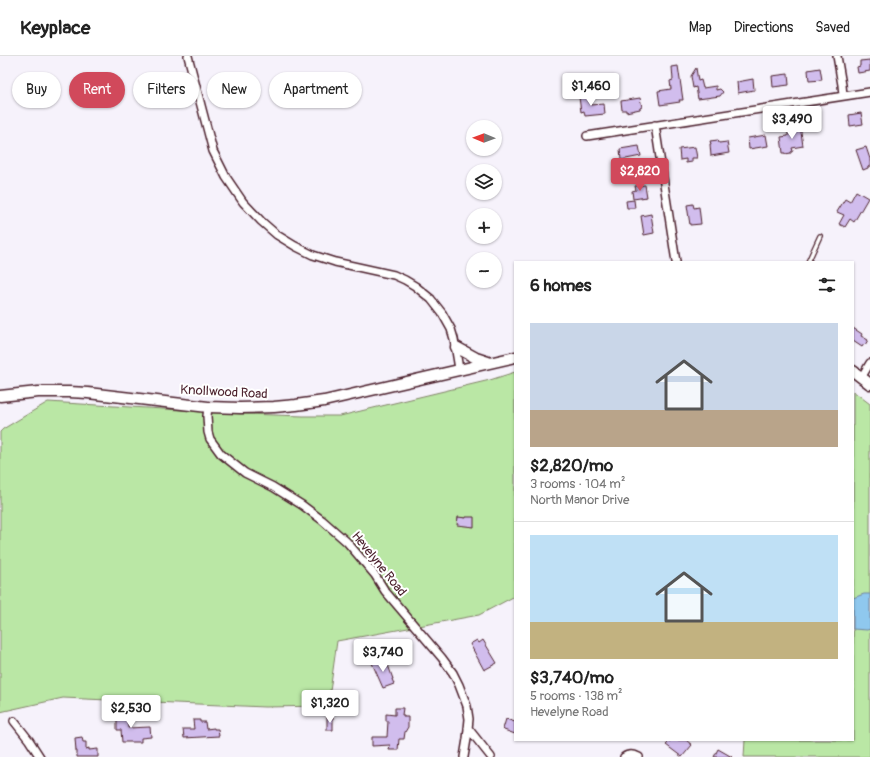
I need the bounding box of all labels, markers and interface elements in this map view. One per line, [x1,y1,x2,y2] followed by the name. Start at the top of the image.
[20,16,90,40] text: Keyplace
[689,19,712,36] text: Map
[734,19,793,36] text: Directions
[815,19,850,36] text: Saved
[12,72,61,108] chip: Buy
[69,72,125,108] chip: Rent
[133,72,199,108] chip: Filters
[207,72,261,108] chip: New
[269,72,362,108] chip: Apartment
[558,73,624,107] pin: $1,460
[571,78,611,94] text: $1,460
[759,106,825,140] pin: $3,490
[772,111,812,127] text: $3,490
[466,120,502,156] north arrow
[466,120,502,288] map controls
[607,158,673,192] pin: $2,820
[620,163,660,179] text: $2,820
[466,164,502,200] button: layers
[466,208,502,244] button: +
[466,252,502,288] button: −
[816,274,838,296] icon: filters
[530,275,591,296] text: 6 homes
[648,349,720,421] icon: home
[180,382,268,402] street label: Knollwood Road
[530,455,613,476] text: $2,820/mo
[530,476,625,492] text: 3 rooms · 104 m²
[530,492,629,508] text: North Manor Drive
[348,528,410,600] street label: Hevelyne Road
[648,561,720,633] icon: home
[350,639,416,673] pin: $3,740
[363,644,403,660] text: $3,740
[530,667,614,688] text: $3,740/mo
[530,688,623,704] text: 5 rooms · 138 m²
[297,690,363,724] pin: $1,320
[98,695,164,729] pin: $2,530
[311,695,349,711] text: $1,320
[111,700,151,716] text: $2,530
[530,704,609,720] text: Hevelyne Road

